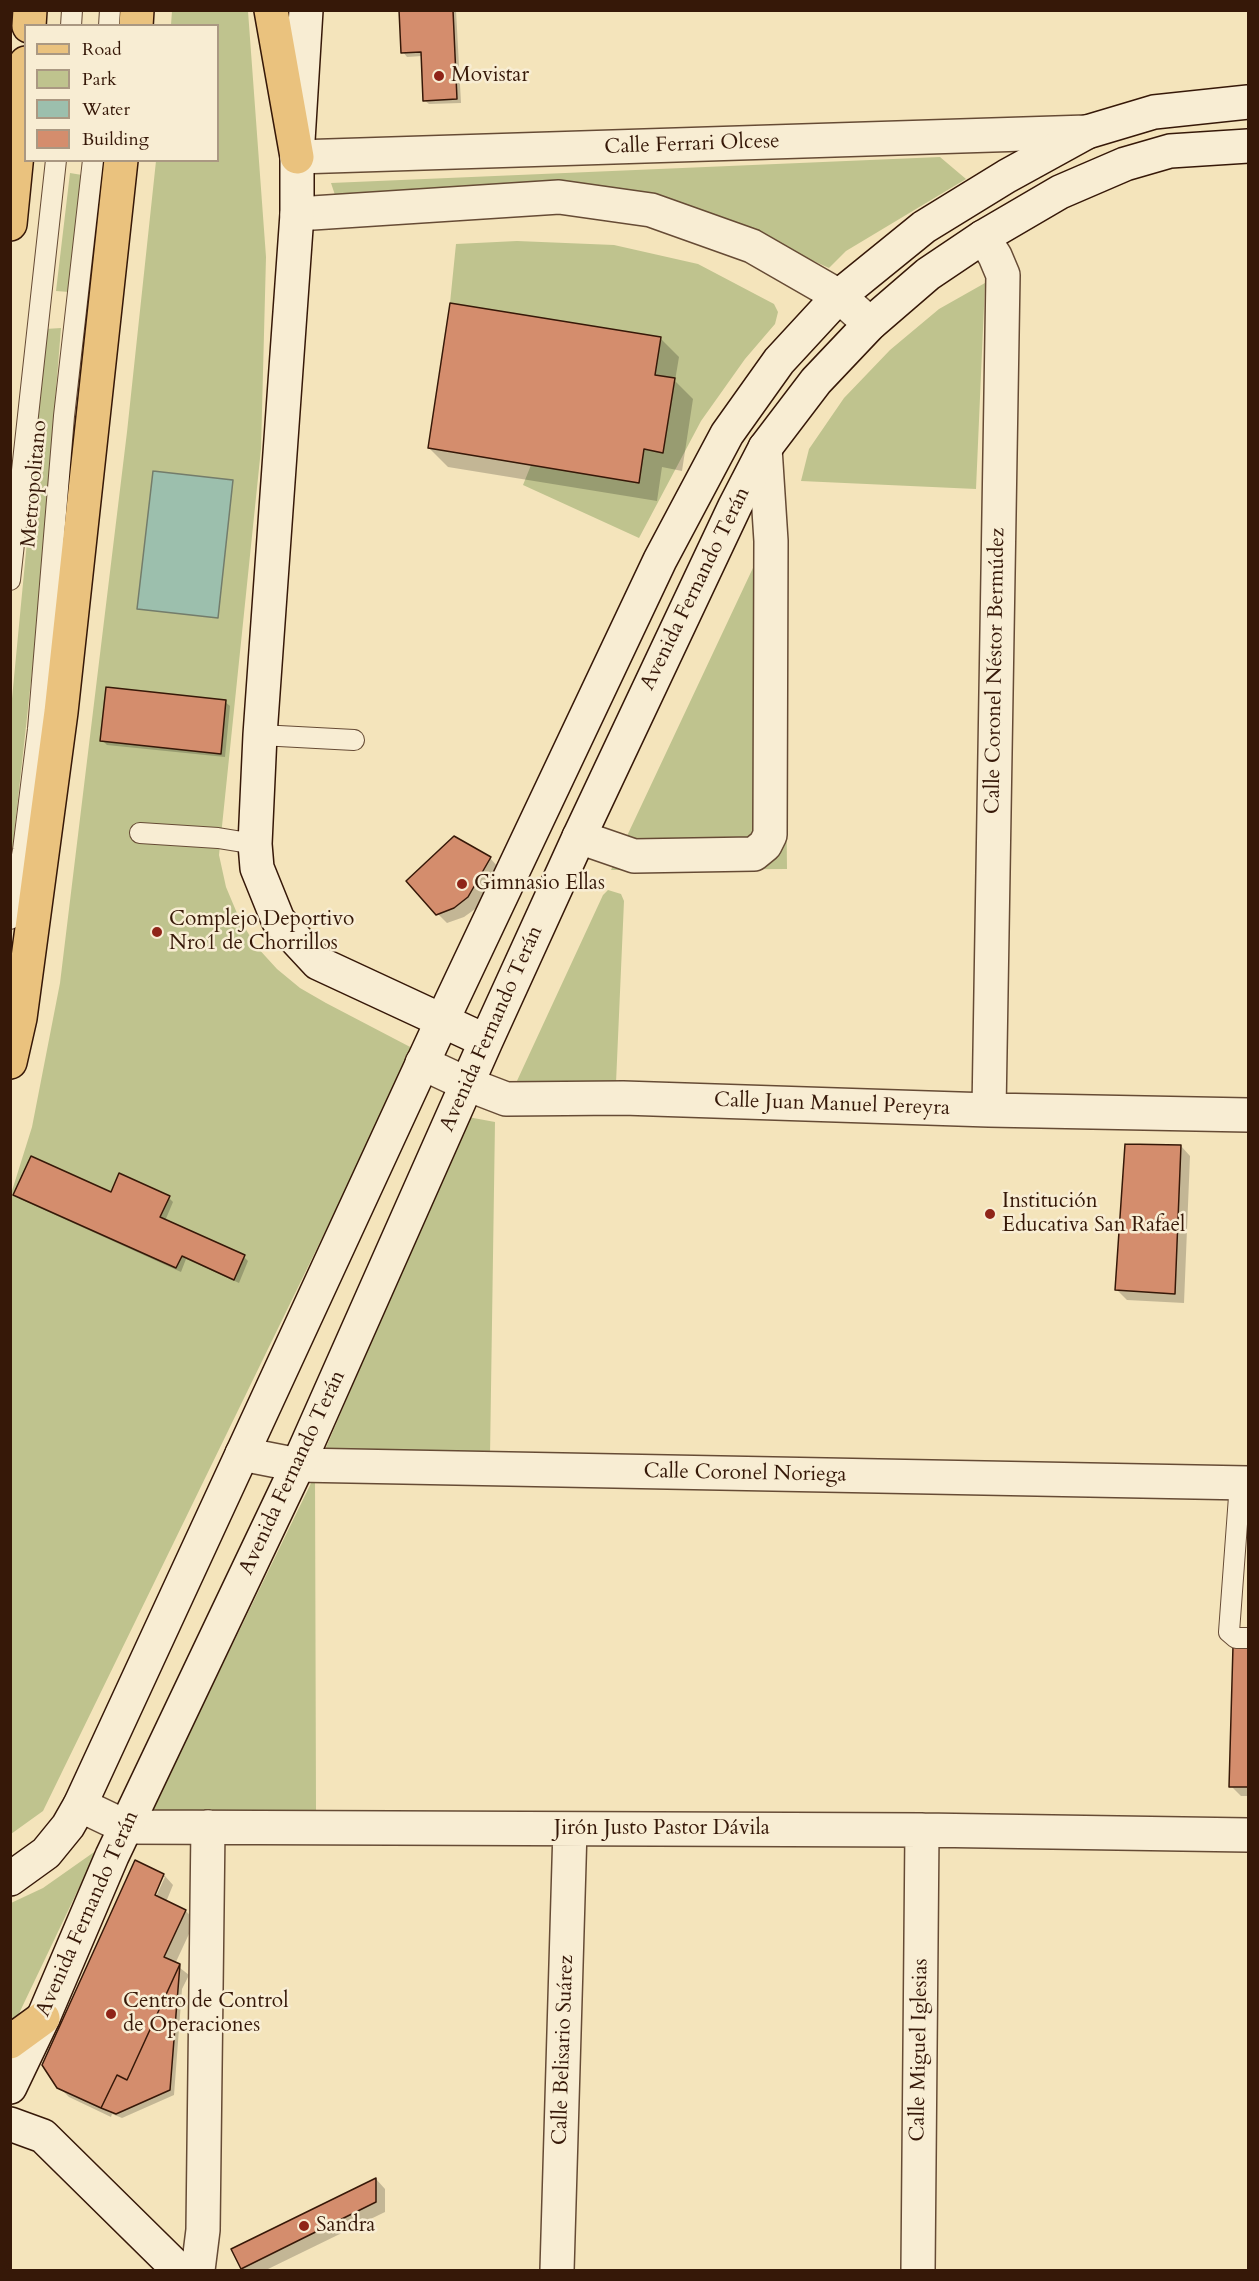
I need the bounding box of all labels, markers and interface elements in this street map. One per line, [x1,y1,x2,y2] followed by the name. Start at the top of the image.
[24,24,219,162] legend
[82,37,122,62] text: Road
[451,63,529,89] place label: Movistar
[82,67,117,92] text: Park
[432,69,446,83] marker: Movistar
[82,97,130,122] text: Water
[82,127,149,152] text: Building
[604,129,780,161] street label: Calle Ferrari Olcese
[17,419,53,549] street label: Metropolitano
[636,483,756,695] street label: Avenida Fernando Terán
[981,528,1011,814] street label: Calle Coronel Néstor Bermúdez
[474,871,605,897] place label: Gimnasio Ellas
[455,877,469,891] marker: Gimnasio Ellas
[169,907,354,957] place label: Complejo Deportivo Nro1 de Chorrillos
[435,922,549,1136] street label: Avenida Fernando Terán
[150,925,164,939] marker: Complejo Deportivo Nro1 de Chorrillos
[714,1088,950,1122] street label: Calle Juan Manuel Pereyra
[1002,1189,1185,1239] place label: Institución Educativa San Rafael
[983,1207,997,1221] marker: Institución Educativa San Rafael
[235,1367,351,1579] street label: Avenida Fernando Terán
[643,1460,847,1488] street label: Calle Coronel Noriega
[31,1807,145,2021] street label: Avenida Fernando Terán
[554,1816,770,1842] street label: Jirón Justo Pastor Dávila
[548,1954,580,2146] street label: Calle Belisario Suárez
[906,1958,934,2142] street label: Calle Miguel Iglesias
[123,1989,288,2039] place label: Centro de Control de Operaciones
[104,2007,118,2021] marker: Centro de Control de Operaciones
[316,2213,375,2239] place label: Sandra
[297,2219,311,2233] marker: Sandra

